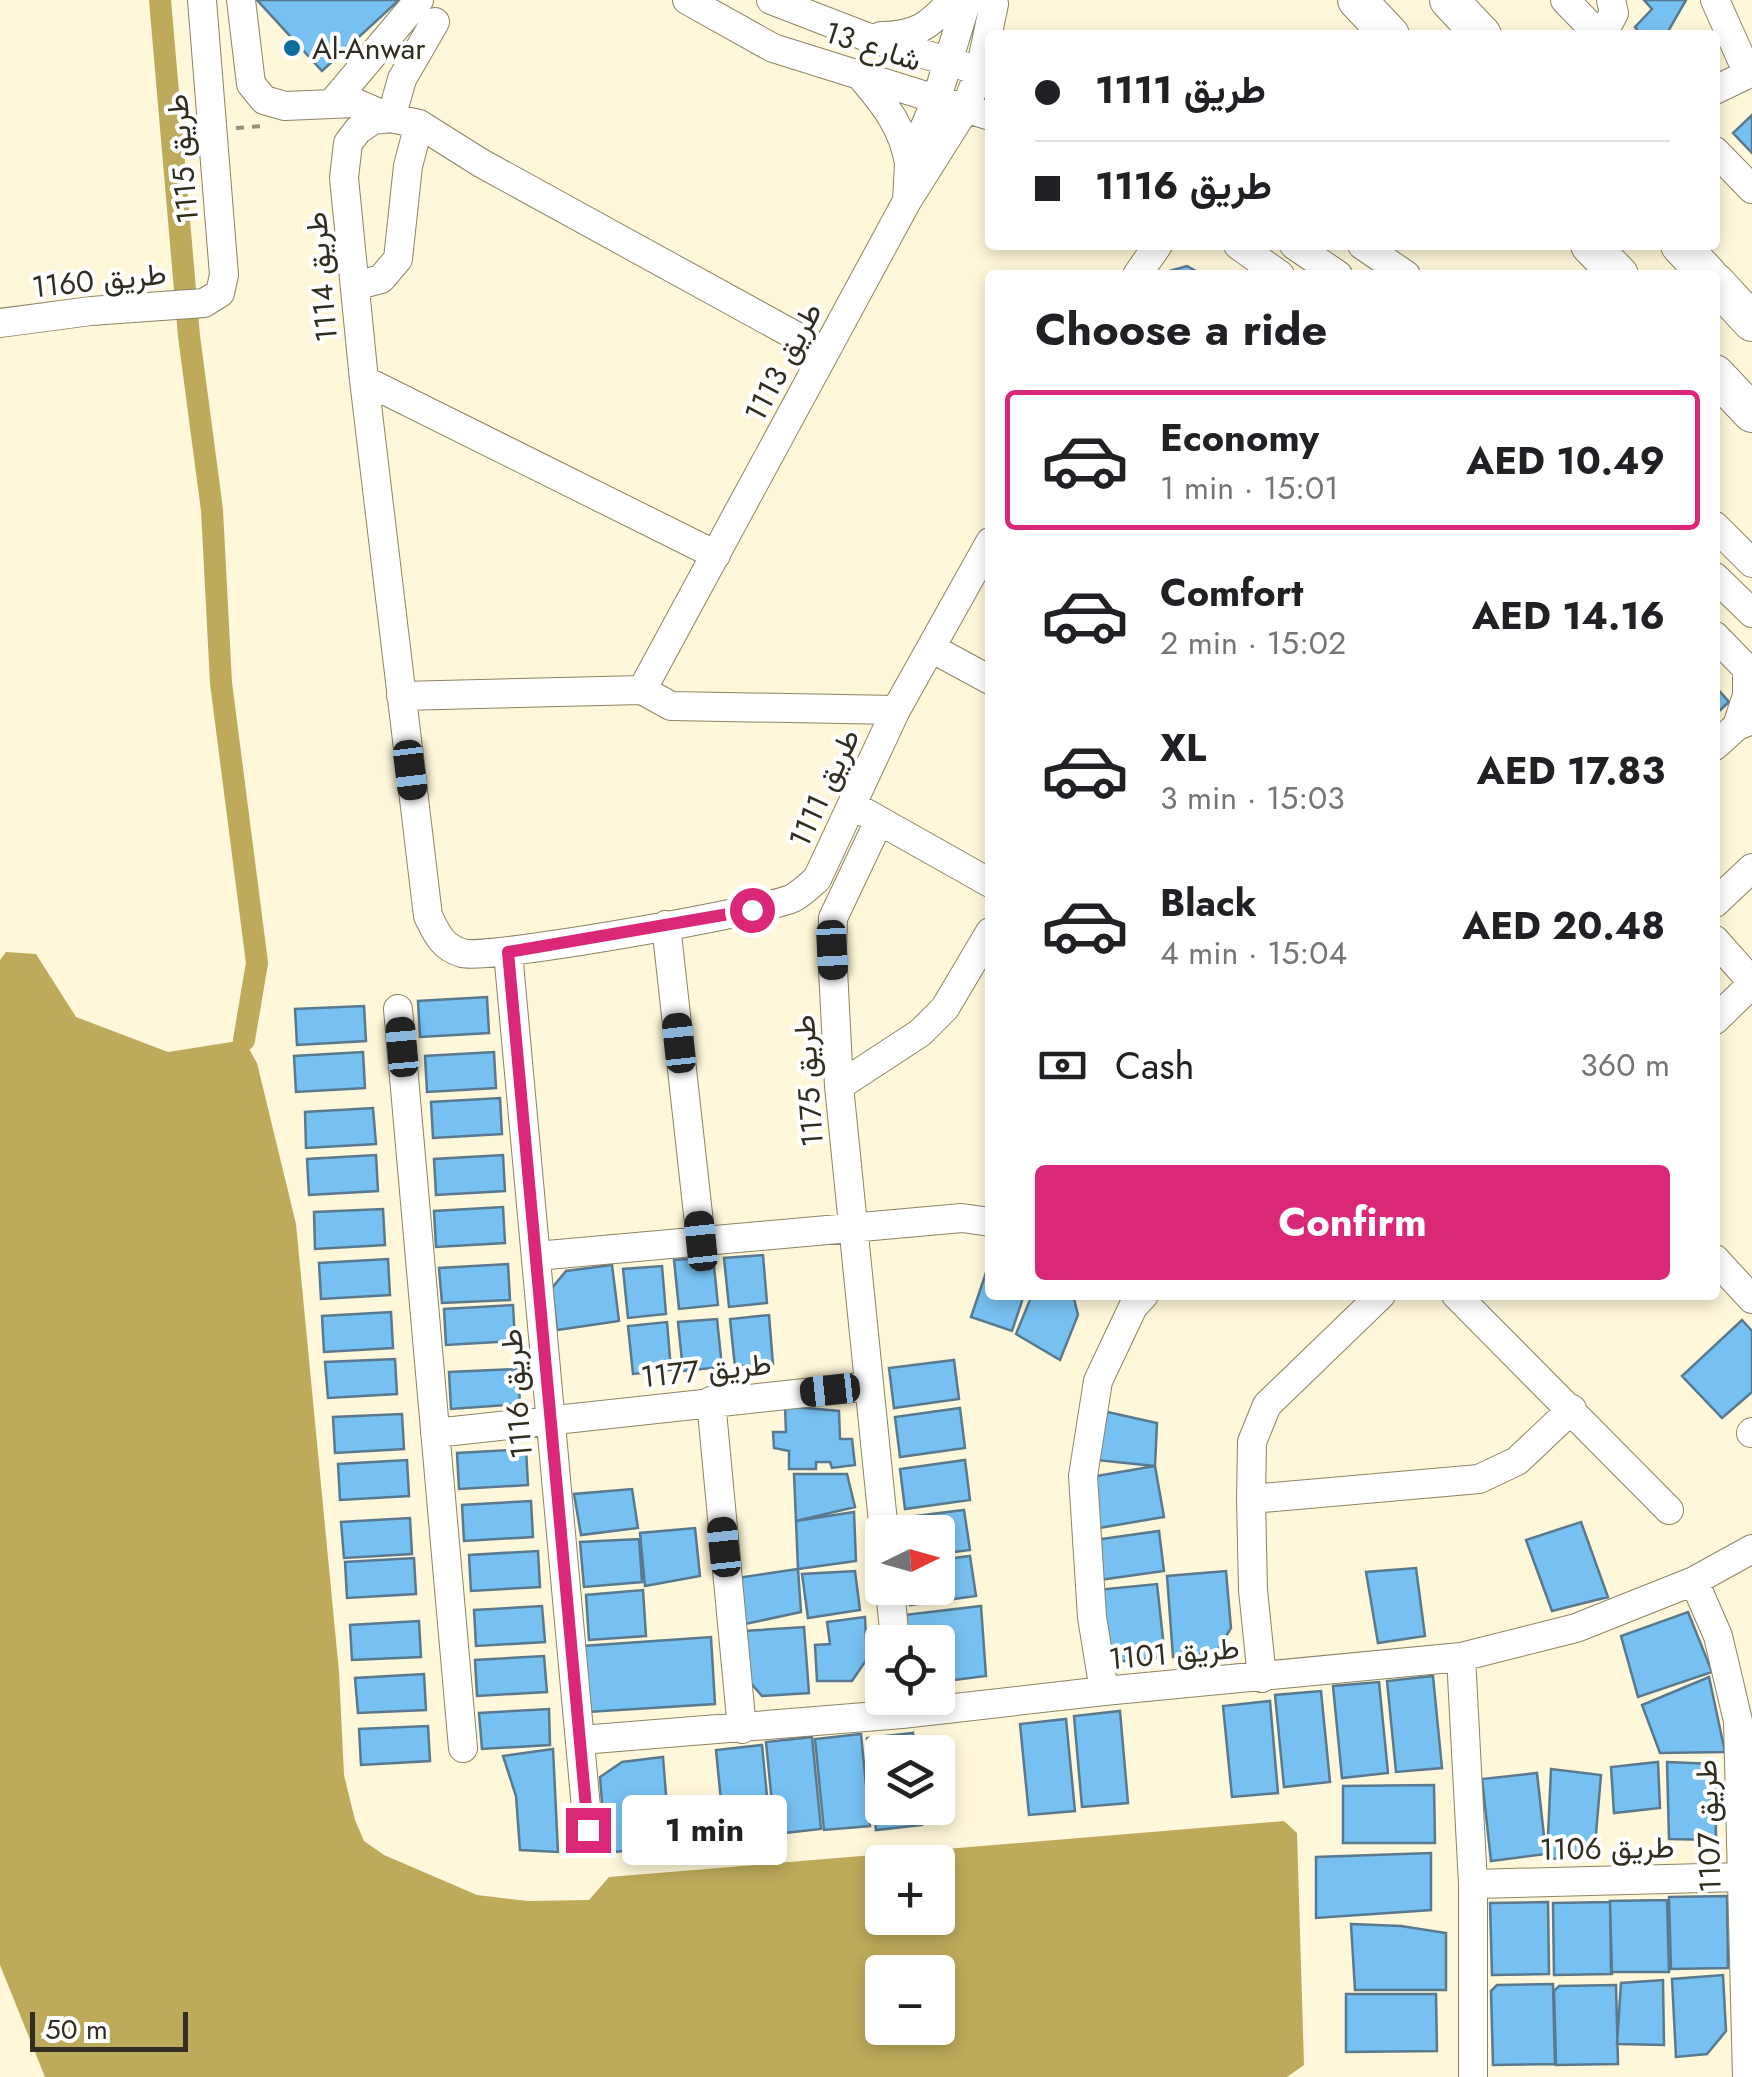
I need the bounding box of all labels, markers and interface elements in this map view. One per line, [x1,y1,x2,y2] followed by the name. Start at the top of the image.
[819,10,927,82] street label: شارع 13
[312,27,426,70] place label: Al-Anwar
[281,37,303,59] marker: Al-Anwar
[1095,62,1266,117] text: طريق 1111
[155,92,209,226] street label: طريق 1115
[1095,158,1272,213] text: طريق 1116
[294,210,348,344] street label: طريق 1114
[30,252,168,308] street label: طريق 1160
[734,295,832,429] street label: طريق 1113
[1035,297,1327,362] text: Choose a ride
[1160,410,1319,465] text: Economy
[1040,415,1130,505] icon: car
[1466,433,1665,488] text: AED 10.49
[1160,465,1339,511] text: 1 min · 15:01
[1160,565,1303,620] text: Comfort
[1040,570,1130,660] icon: car
[1472,588,1665,643] text: AED 14.16
[1160,620,1346,666] text: 2 min · 15:02
[1160,720,1206,775] text: XL
[778,722,870,854] street label: طريق 1111
[1040,725,1130,815] icon: car
[391,738,429,802] car
[1477,743,1665,798] text: AED 17.83
[1160,775,1345,821] text: 3 min · 15:03
[1160,875,1257,930] text: Black
[1040,880,1130,970] icon: car
[730,888,775,933] route start
[1462,898,1665,953] text: AED 20.48
[815,919,849,981] car
[1160,930,1347,976] text: 4 min · 15:04
[661,1012,697,1074] car
[782,1014,834,1148] street label: طريق 1175
[384,1016,420,1078] car
[1035,1038,1090,1093] icon: cash
[1115,1038,1195,1093] text: Cash
[1580,1042,1670,1088] text: 360 m
[1035,1165,1670,1280] button: Confirm
[683,1210,719,1272] car
[489,1327,543,1461] street label: طريق 1116
[639,1342,773,1398] street label: طريق 1177
[799,1372,861,1408] car
[865,1515,955,1605] north arrow
[865,1515,955,2045] map controls
[706,1516,742,1578] car
[865,1625,955,1715] button: locate
[1107,1626,1241,1680] street label: طريق 1101
[865,1735,955,1825] button: layers
[1684,1759,1732,1893] street label: طريق 1107
[623,1795,788,1865] callout: 1 min
[665,1807,744,1853] text: 1 min
[566,1808,611,1853] route end
[1539,1825,1675,1871] street label: طريق 1106
[865,1845,955,1935] button: +
[865,1955,955,2045] button: −
[30,2007,188,2052] scale bar
[45,2009,108,2050] text: 50 m

